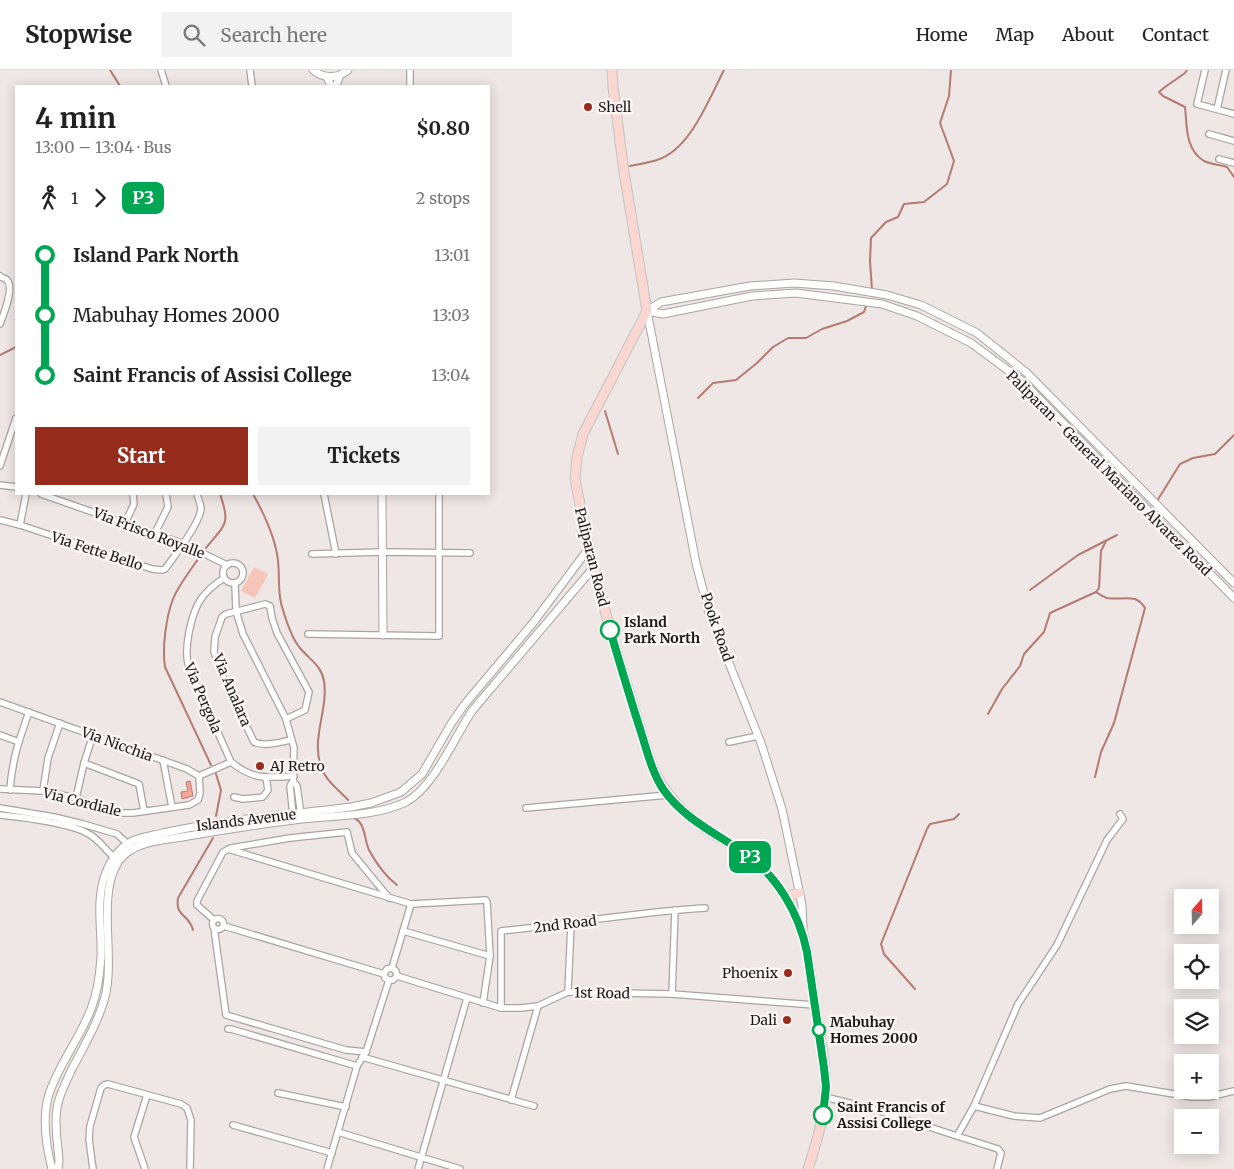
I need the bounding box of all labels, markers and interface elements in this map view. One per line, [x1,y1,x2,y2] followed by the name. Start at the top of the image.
[162,12,512,57] search box
[25,19,132,50] text: Stopwise
[180,21,208,49] icon: search
[220,23,327,47] text: Search here
[916,23,968,46] text: Home
[996,23,1034,46] text: Map
[1062,23,1114,46] text: About
[1142,23,1209,46] text: Contact
[598,98,632,116] place label: Shell
[35,100,116,136] text: 4 min
[582,101,594,113] marker: Shell
[416,116,470,140] text: $0.80
[35,137,172,157] text: 13:00 – 13:04 · Bus
[35,184,63,212] icon: walk
[86,184,114,212] icon: forward
[132,186,154,209] text: P3
[71,188,78,208] text: 1
[416,188,470,208] text: 2 stops
[73,243,239,267] text: Island Park North
[434,245,470,265] text: 13:01
[73,303,280,327] text: Mabuhay Homes 2000
[432,305,470,325] text: 13:03
[73,363,352,387] text: Saint Francis of Assisi College
[431,365,470,385] text: 13:04
[1003,367,1216,580] street label: Paliparan - General Mariano Alvarez Road
[35,427,248,485] button: Start
[258,427,470,485] button: Tickets
[90,503,207,563] street label: Via Frisco Royalle
[571,506,613,609] street label: Paliparan Road
[48,527,145,574] street label: Via Fette Bello
[697,590,737,664] street label: Pook Road
[624,613,701,647] place label: Island Park North
[600,620,620,640] marker: Island Park North
[208,650,255,729] street label: Via Analara
[180,659,226,736] street label: Via Pergola
[78,722,156,765] street label: Via Nicchia
[269,757,325,775] place label: AJ Retro
[254,760,266,772] marker: AJ Retro
[40,783,123,820] street label: Via Cordiale
[195,805,297,835] street label: Islands Avenue
[728,841,772,873] line badge: P3
[739,845,761,868] text: P3
[1174,889,1219,934] north arrow
[1174,889,1219,1154] map controls
[532,911,598,937] street label: 2nd Road
[1174,944,1219,989] button: locate
[722,964,779,982] place label: Phoenix
[782,967,794,979] marker: Phoenix
[574,984,631,1002] street label: 1st Road
[1174,999,1219,1044] button: layers
[750,1011,777,1029] place label: Dali
[830,1013,918,1047] place label: Mabuhay Homes 2000
[781,1014,793,1026] marker: Dali
[812,1023,826,1037] marker: Mabuhay Homes 2000
[1174,1054,1219,1099] button: +
[836,1098,945,1132] place label: Saint Francis of Assisi College
[813,1105,833,1125] marker: Saint Francis of Assisi College
[1174,1109,1219,1154] button: −

